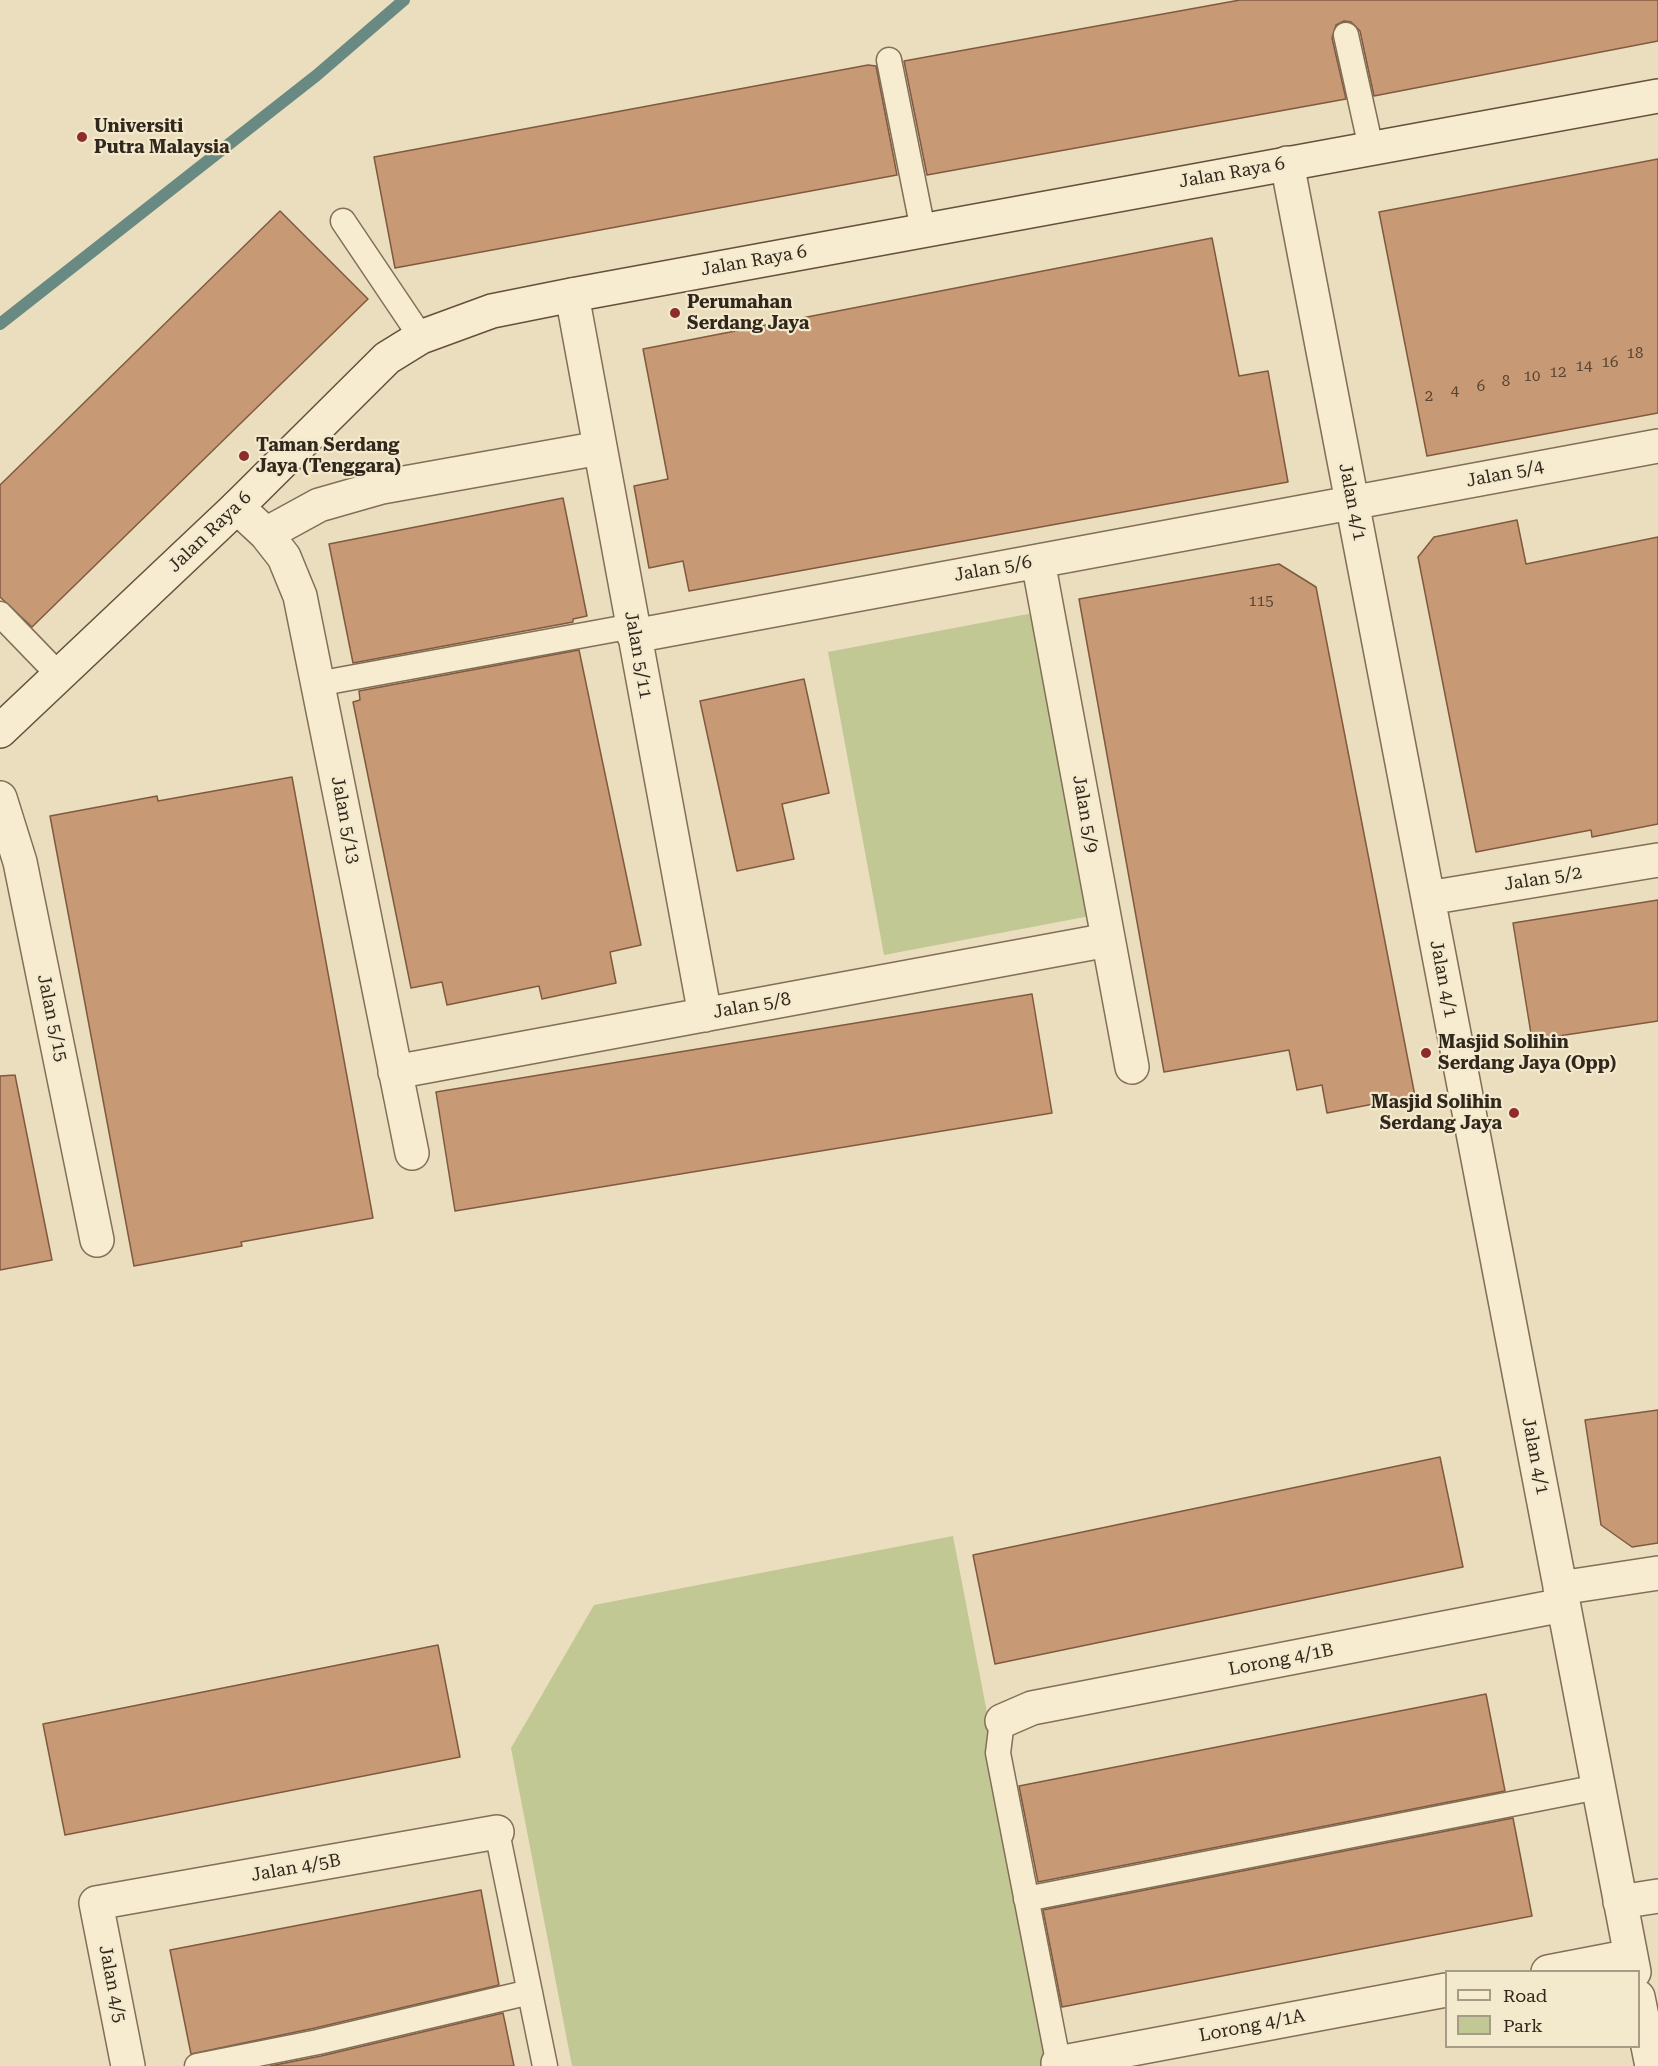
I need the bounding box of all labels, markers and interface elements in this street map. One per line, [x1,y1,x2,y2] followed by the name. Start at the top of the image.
[94,116,230,158] place label: Universiti Putra Malaysia
[75,130,89,144] marker: Universiti Putra Malaysia
[1177,153,1287,193] street label: Jalan Raya 6
[699,241,809,281] street label: Jalan Raya 6
[687,292,809,334] place label: Perumahan Serdang Jaya
[668,306,682,320] marker: Perumahan Serdang Jaya
[1627,345,1643,363] house number: 18
[1602,354,1618,372] house number: 16
[1576,358,1592,376] house number: 14
[1550,364,1566,382] house number: 12
[1524,368,1540,386] house number: 10
[1502,373,1510,391] house number: 8
[1477,378,1485,396] house number: 6
[1451,383,1459,401] house number: 4
[1425,388,1433,406] house number: 2
[256,435,401,478] place label: Taman Serdang Jaya (Tenggara)
[237,449,251,463] marker: Taman Serdang Jaya (Tenggara)
[1464,456,1546,492] street label: Jalan 5/4
[1334,461,1370,543] street label: Jalan 4/1
[164,487,256,577] street label: Jalan Raya 6
[952,552,1034,586] street label: Jalan 5/6
[1248,593,1274,611] house number: 115
[620,609,656,701] street label: Jalan 5/11
[1068,773,1102,855] street label: Jalan 5/9
[326,774,364,866] street label: Jalan 5/13
[1502,862,1584,896] street label: Jalan 5/2
[1425,938,1461,1020] street label: Jalan 4/1
[32,972,72,1064] street label: Jalan 5/15
[711,989,793,1023] street label: Jalan 5/8
[1438,1032,1616,1074] place label: Masjid Solihin Serdang Jaya (Opp)
[1419,1046,1433,1060] marker: Masjid Solihin Serdang Jaya (Opp)
[1371,1092,1502,1134] place label: Masjid Solihin Serdang Jaya
[1507,1106,1521,1120] marker: Masjid Solihin Serdang Jaya
[1517,1415,1553,1497] street label: Jalan 4/1
[1227,1639,1335,1681] street label: Lorong 4/1B
[249,1849,343,1887] street label: Jalan 4/5B
[94,1943,130,2025] street label: Jalan 4/5
[1445,1970,1640,2048] legend
[1503,1985,1547,2006] text: Road
[1197,2005,1307,2047] street label: Lorong 4/1A
[1503,2015,1543,2036] text: Park

